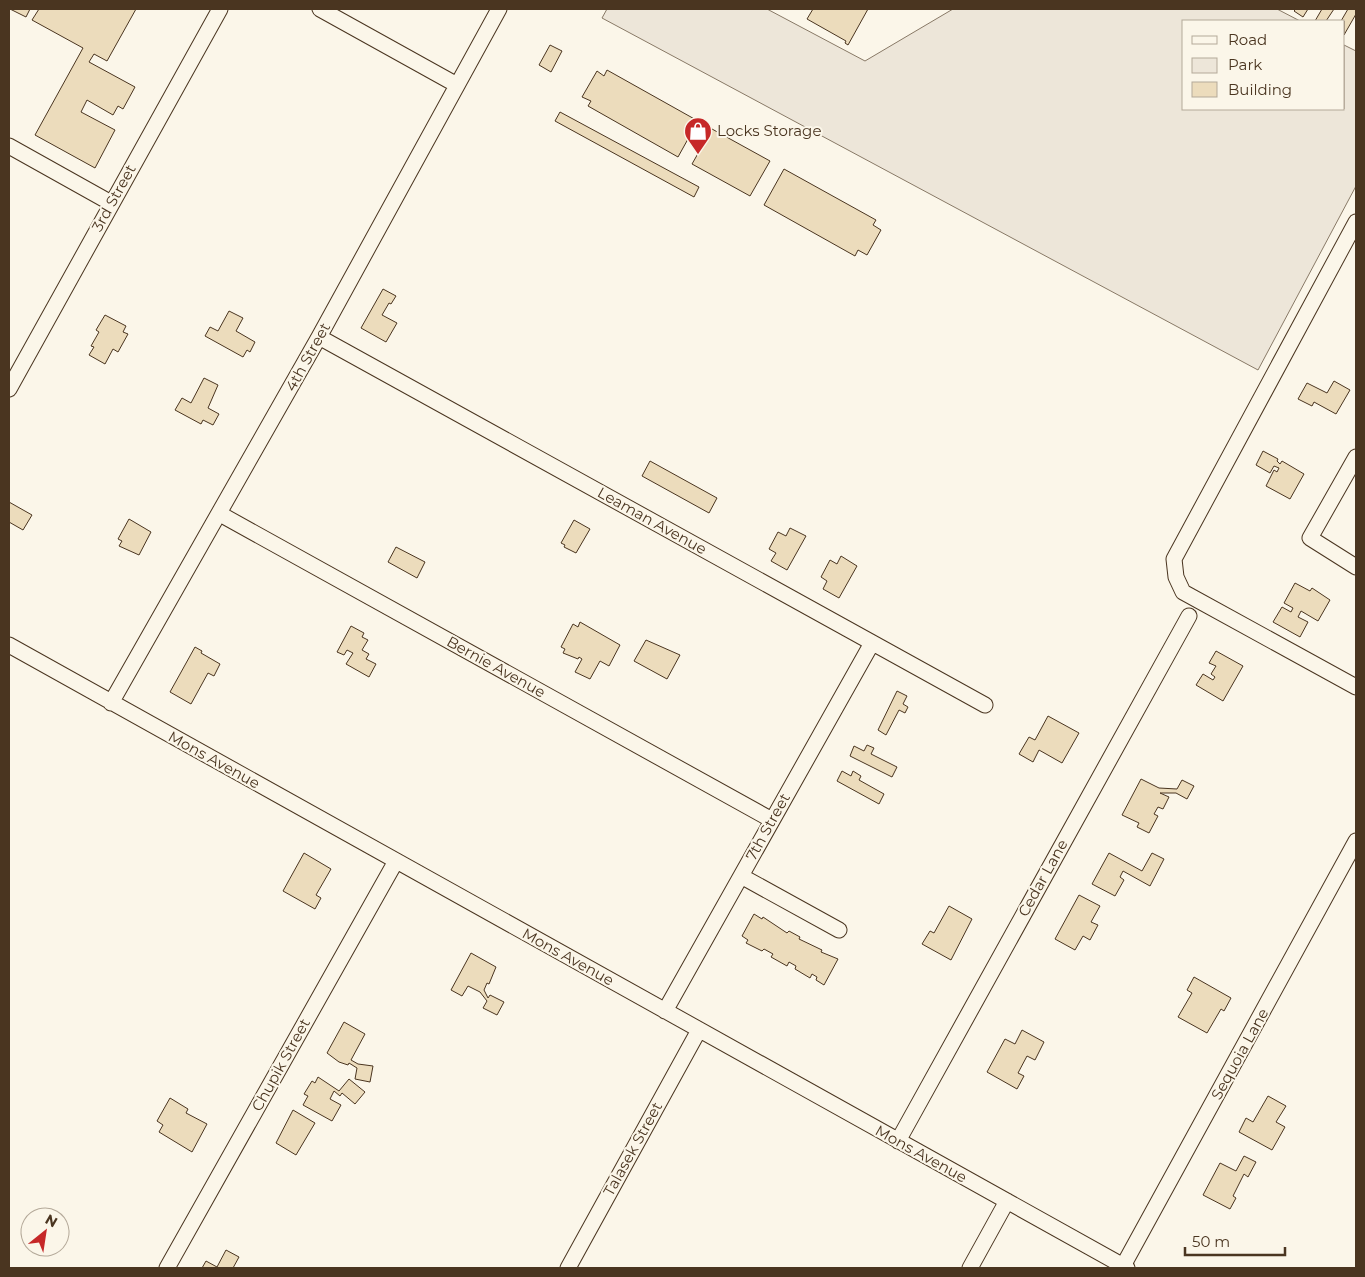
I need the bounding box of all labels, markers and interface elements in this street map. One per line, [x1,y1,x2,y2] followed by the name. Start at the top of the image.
[1182,20,1345,110] legend
[1228,30,1267,49] text: Road
[1228,55,1262,74] text: Park
[1228,80,1292,99] text: Building
[683,116,713,155] shop icon: Locks Storage
[717,121,821,140] place label: Locks Storage
[87,161,140,235] street label: 3rd Street
[281,319,334,394] street label: 4th Street
[594,483,710,558] street label: Leaman Avenue
[444,632,549,702] street label: Bernie Avenue
[165,727,263,793] street label: Mons Avenue
[741,790,794,864] street label: 7th Street
[1014,836,1072,920] street label: Cedar Lane
[519,924,617,990] street label: Mons Avenue
[1207,1005,1273,1103] street label: Sequoia Lane
[247,1015,314,1115] street label: Chupik Street
[599,1098,666,1199] street label: Talasek Street
[872,1121,970,1187] street label: Mons Avenue
[20,1207,70,1257] north arrow
[42,1210,61,1231] text: N
[1185,1224,1285,1256] scale bar
[1192,1232,1230,1251] text: 50 m

